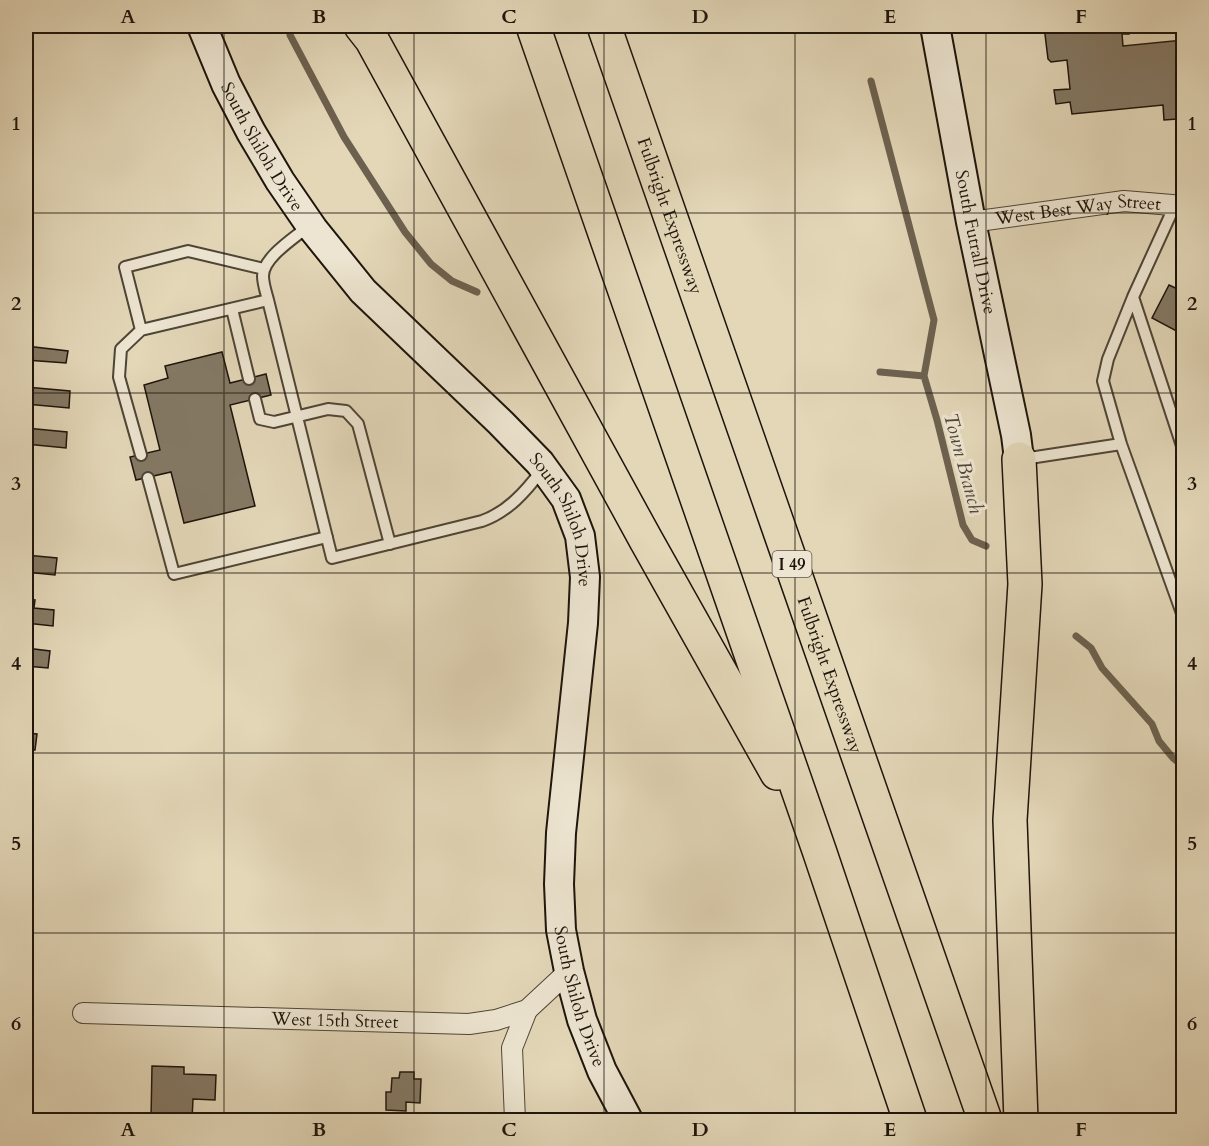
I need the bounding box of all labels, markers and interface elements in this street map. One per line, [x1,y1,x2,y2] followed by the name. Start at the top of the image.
[120,3,136,30] text: A
[312,3,326,30] text: B
[501,3,517,30] text: C
[691,3,709,30] text: D
[884,3,896,30] text: E
[1075,3,1087,30] text: F
[214,78,309,216] street label: South Shiloh Drive
[11,110,21,137] text: 1
[1187,110,1197,137] text: 1
[631,134,709,298] street label: Fulbright Expressway
[949,168,1002,317] street label: South Futrall Drive
[993,189,1162,232] street label: West Best Way Street
[11,290,21,317] text: 2
[1187,290,1197,317] text: 2
[937,410,990,517] water label: Town Branch
[523,447,597,588] street label: South Shiloh Drive
[11,470,21,497] text: 3
[1187,470,1197,497] text: 3
[772,551,812,577] road number: I 49
[791,593,869,757] street label: Fulbright Expressway
[11,650,21,677] text: 4
[1187,650,1197,677] text: 4
[11,830,21,857] text: 5
[1187,830,1197,857] text: 5
[547,924,611,1071] street label: South Shiloh Drive
[270,1006,399,1035] street label: West 15th Street
[11,1010,21,1037] text: 6
[1187,1010,1197,1037] text: 6
[120,1116,136,1143] text: A
[312,1116,326,1143] text: B
[501,1116,517,1143] text: C
[691,1116,709,1143] text: D
[884,1116,896,1143] text: E
[1075,1116,1087,1143] text: F

